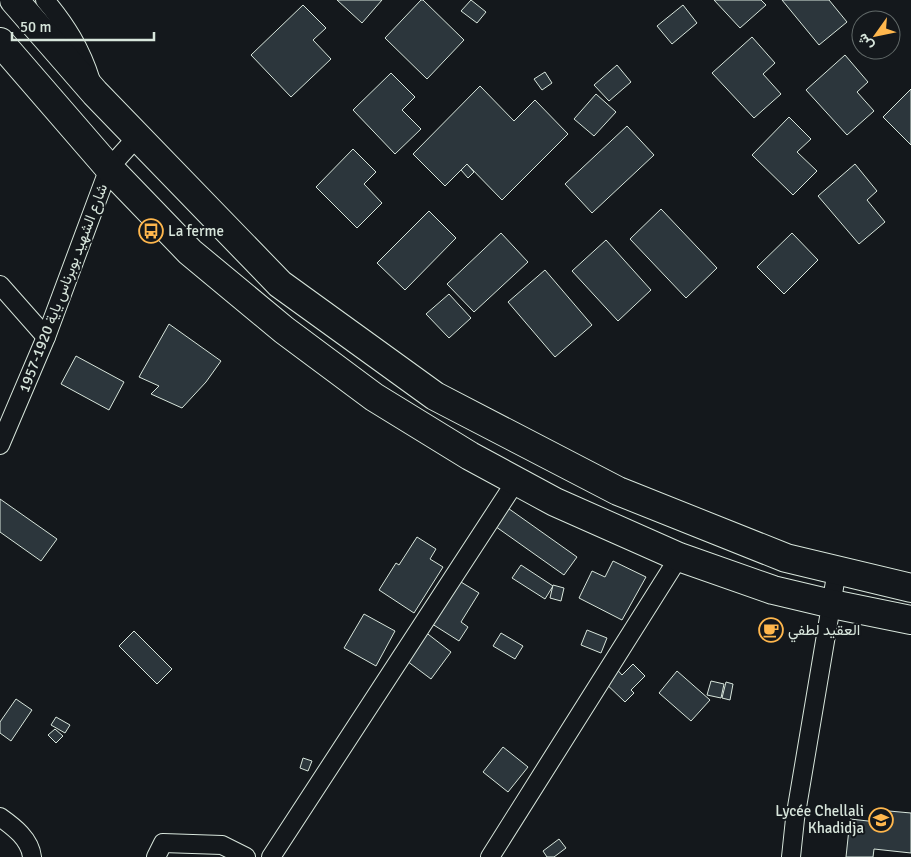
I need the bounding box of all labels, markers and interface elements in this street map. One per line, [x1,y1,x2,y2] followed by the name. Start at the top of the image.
[12,10,155,42] scale bar
[851,10,901,60] north arrow
[20,18,51,36] text: 50 m
[854,30,877,53] text: ش
[15,181,113,396] street label: شارع الشهيد بوبرناس ياية 1920-1957
[138,218,164,244] bus stop icon: La ferme
[168,222,224,240] place label: La ferme
[758,617,784,643] cafe icon: العقيد لطفي
[788,621,860,643] place label: العقيد لطفي
[775,802,864,837] place label: Lycée Chellali Khadidja
[868,807,894,833] school or university icon: Lycée Chellali Khadidja

